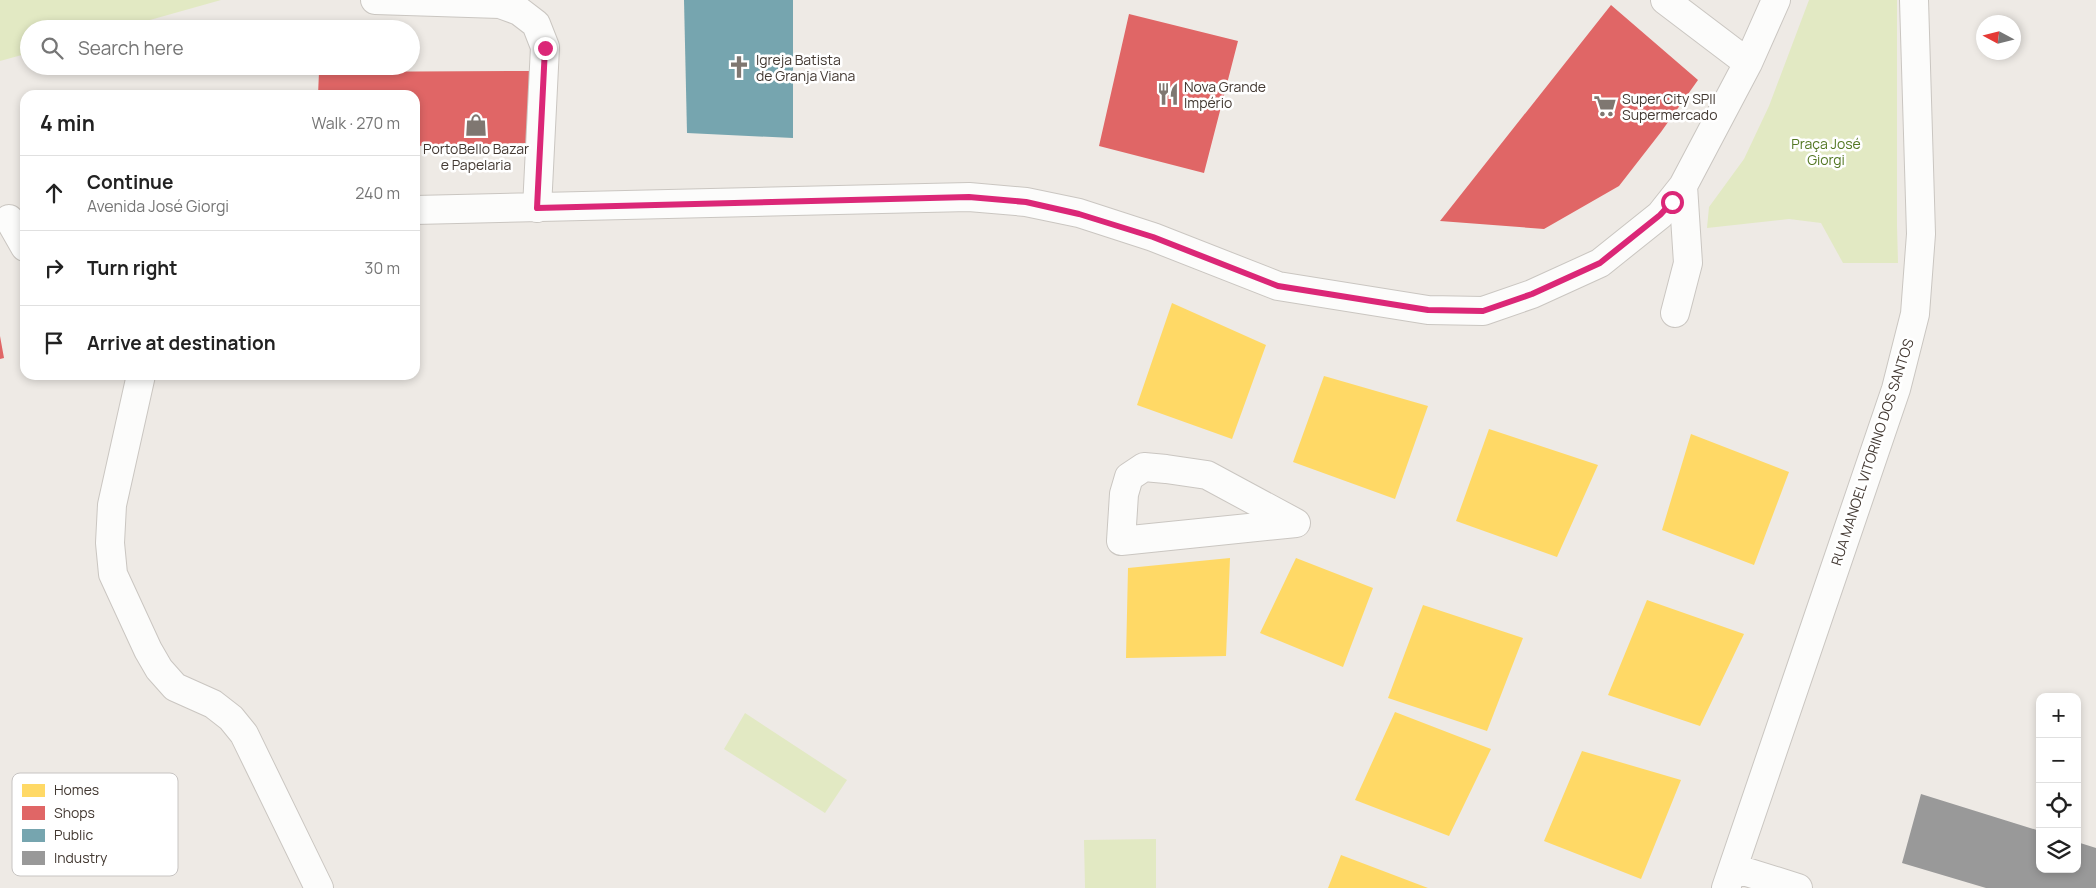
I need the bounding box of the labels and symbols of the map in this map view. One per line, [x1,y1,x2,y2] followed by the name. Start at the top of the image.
[1976,15,2021,60] north arrow
[534,37,557,60] route end
[756,50,855,85] place label: Igreja Batista de Granja Viana
[726,54,752,80] church icon: Igreja Batista de Granja Viana
[1184,77,1266,112] place label: Nova Grande Império
[1155,81,1181,107] restaurant icon: Nova Grande Império
[1622,89,1717,124] place label: Super City SPII Supermercado
[1592,93,1618,119] supermarket icon: Super City SPII Supermercado
[463,112,489,138] shop icon: PortoBello Bazar e Papelaria
[1791,134,1861,169] park label: Praça José Giorgi
[423,139,529,174] place label: PortoBello Bazar e Papelaria
[1661,191,1684,214] route start
[1826,336,1918,568] street label: RUA MANOEL VITORINO DOS SANTOS
[12,773,178,876] legend
[54,780,99,799] text: Homes
[54,803,95,822] text: Shops
[54,825,94,844] text: Public
[54,848,108,867] text: Industry

